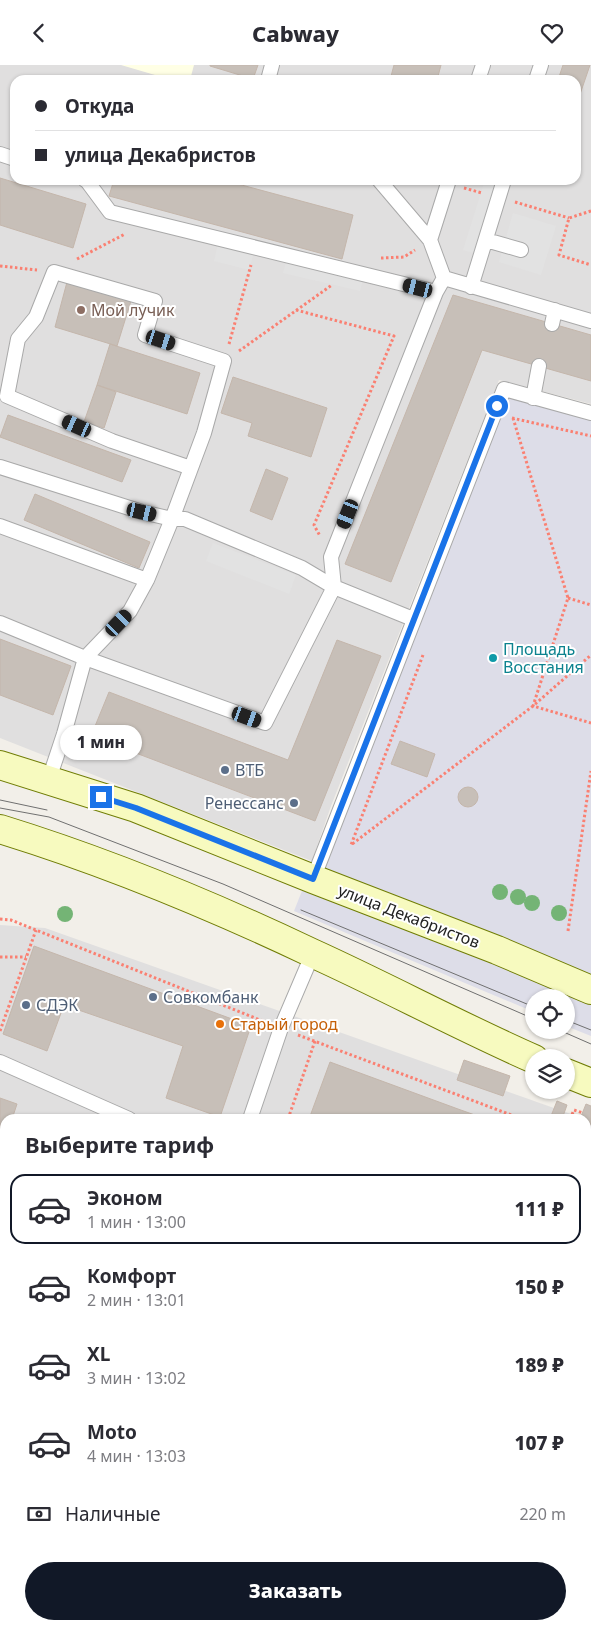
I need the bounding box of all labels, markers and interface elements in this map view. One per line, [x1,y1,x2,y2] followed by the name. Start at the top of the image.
[252,18,339,48] text: Cabway
[25,19,53,47] icon: back
[538,19,566,47] icon: heart
[65,93,134,119] text: Откуда
[65,142,256,168] text: улица Декабристов
[401,277,434,299] car
[91,299,175,321] place label: Мой лучик
[75,304,87,316] marker: Мой лучик
[144,328,177,352] car
[486,395,508,417] route start
[60,413,93,439] car
[335,497,360,531] car
[125,501,158,523] car
[103,607,134,639] car
[503,638,584,678] place label: Площадь Восстания
[487,652,499,664] marker: Площадь Восстания
[230,705,263,729] car
[60,725,142,759] callout: 1 мин
[77,731,125,753] text: 1 мин
[235,759,264,781] place label: ВТБ
[219,764,231,776] marker: ВТБ
[90,786,112,808] route end
[205,792,284,814] place label: Ренессанс
[288,797,300,809] marker: Ренессанс
[335,879,483,953] street label: улица Декабристов
[163,986,259,1008] place label: Совкомбанк
[525,989,575,1099] map controls
[525,989,575,1039] button: locate
[147,991,159,1003] marker: Совкомбанк
[36,994,78,1016] place label: СДЭК
[20,999,32,1011] marker: СДЭК
[230,1013,338,1035] place label: Старый город
[214,1018,226,1030] marker: Старый город
[525,1049,575,1099] button: layers
[25,1129,214,1159] text: Выберите тариф
[87,1185,163,1211] text: Эконом
[27,1187,72,1232] icon: car
[514,1196,564,1222] text: 111 ₽
[87,1211,186,1233] text: 1 мин · 13:00
[87,1263,176,1289] text: Комфорт
[27,1265,72,1310] icon: car
[514,1274,564,1300] text: 150 ₽
[87,1289,186,1311] text: 2 мин · 13:01
[87,1341,110,1367] text: XL
[27,1343,72,1388] icon: car
[514,1352,564,1378] text: 189 ₽
[87,1367,186,1389] text: 3 мин · 13:02
[87,1419,137,1445] text: Moto
[27,1421,72,1466] icon: car
[514,1430,564,1456] text: 107 ₽
[87,1445,186,1467] text: 4 мин · 13:03
[25,1500,53,1528] icon: cash
[65,1501,160,1527] text: Наличные
[519,1503,566,1525] text: 220 m
[25,1562,566,1620] button: Заказать

